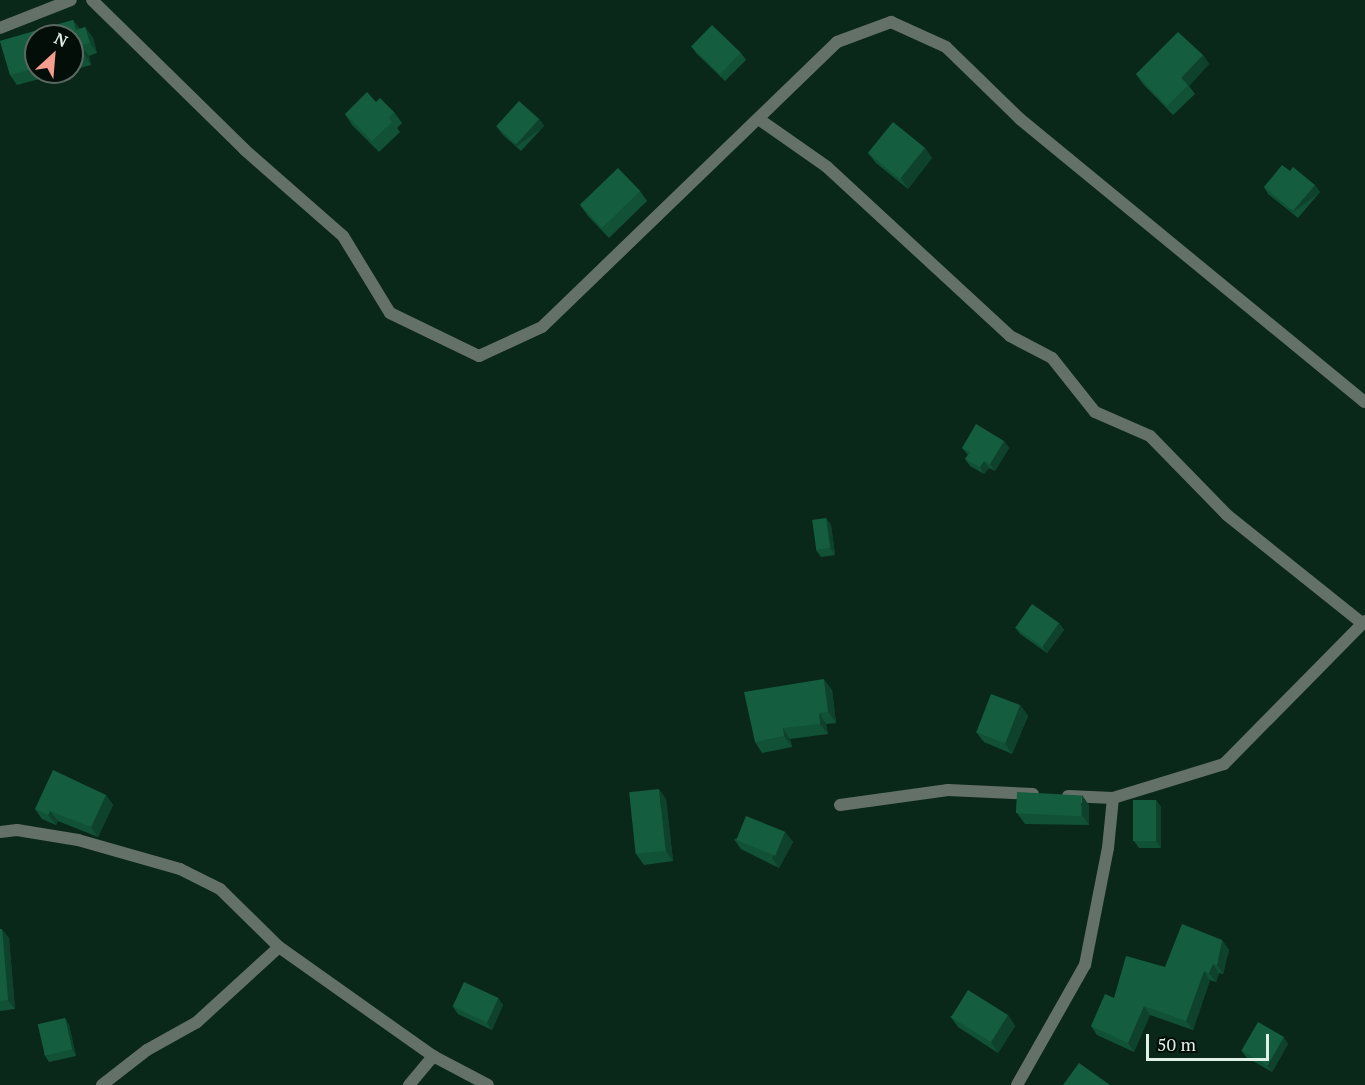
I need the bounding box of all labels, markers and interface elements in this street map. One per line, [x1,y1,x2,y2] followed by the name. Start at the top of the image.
[24,24,84,84] north arrow
[51,27,71,52] text: N
[1149,1022,1272,1060] scale bar
[1157,1032,1196,1056] text: 50 m

